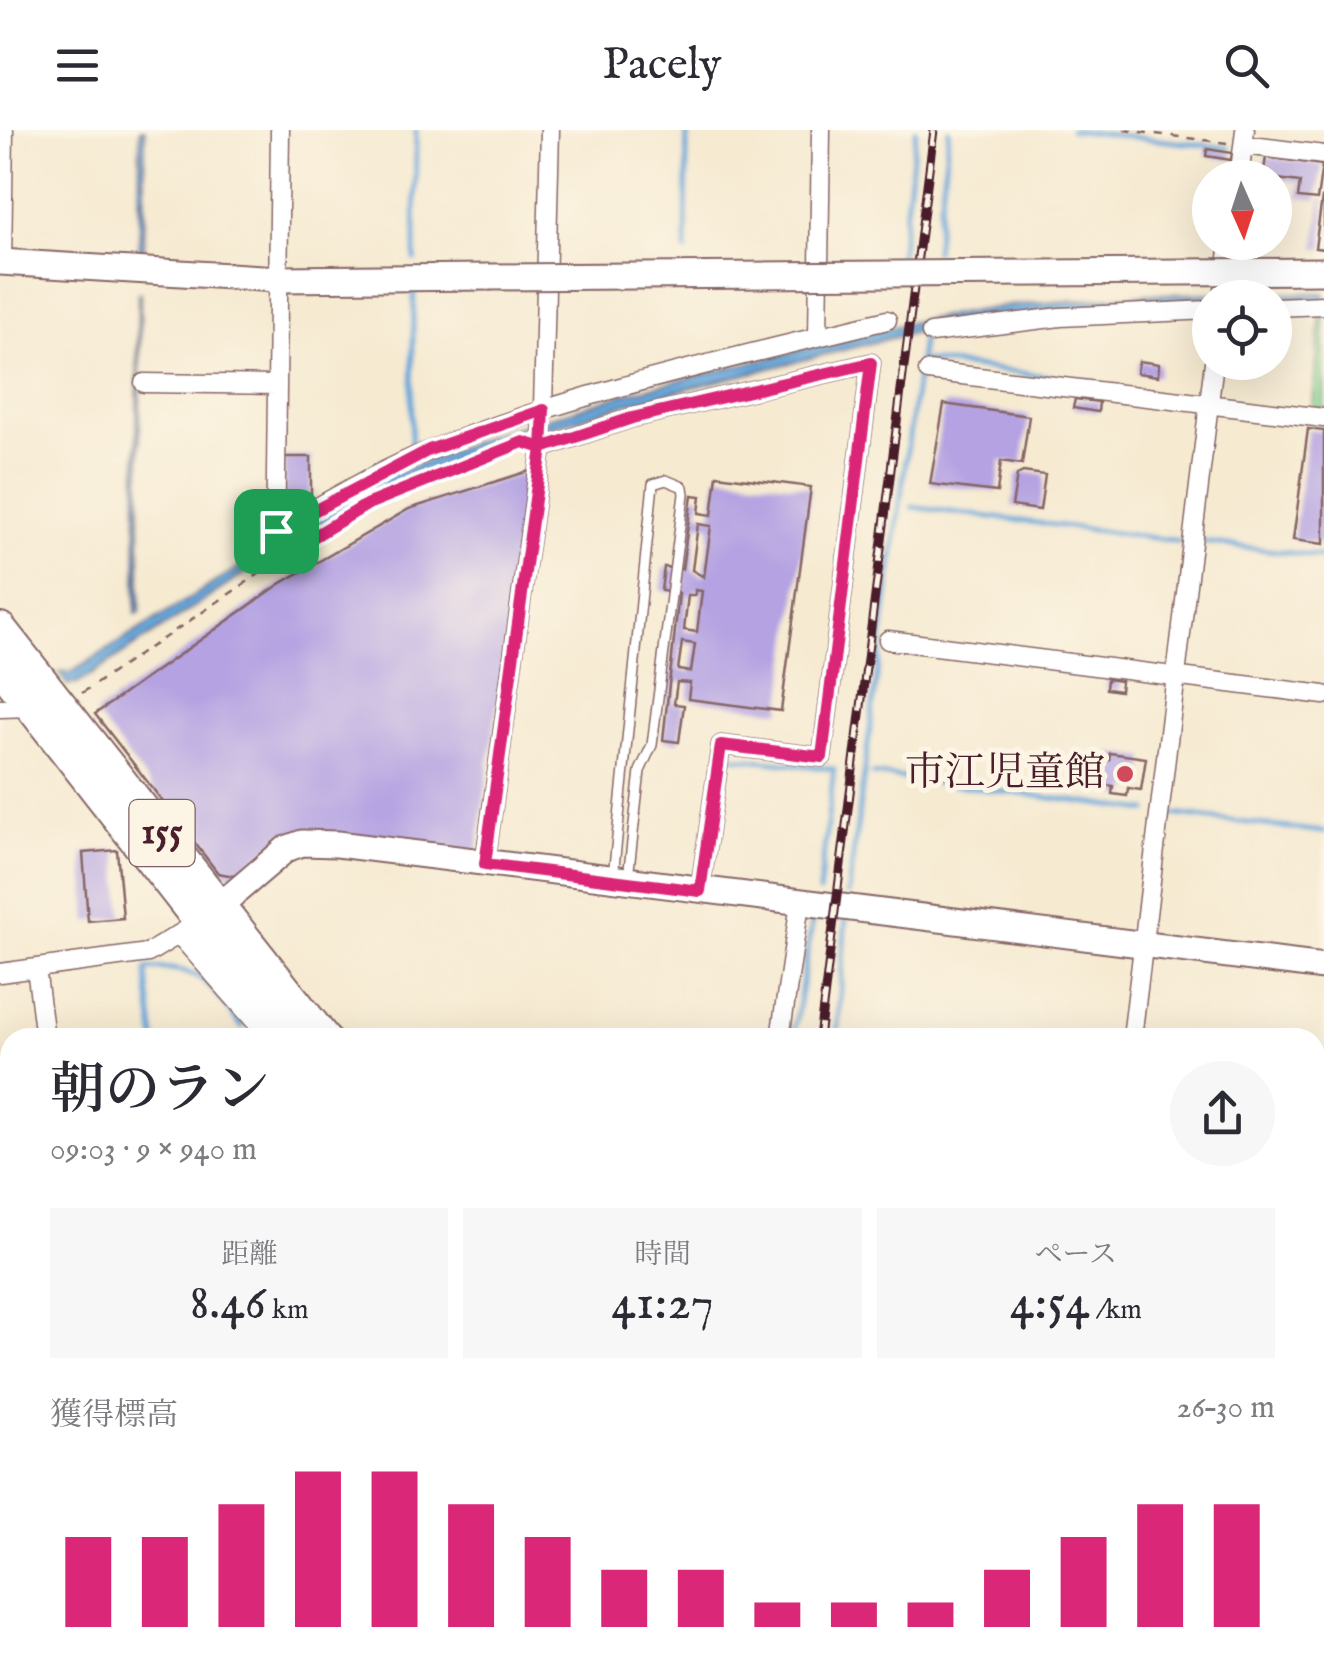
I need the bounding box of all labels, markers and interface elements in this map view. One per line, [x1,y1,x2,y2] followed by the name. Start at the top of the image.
[602,37,722,94] text: Pacely
[50,38,105,93] icon: menu
[1219,38,1274,93] icon: search
[1192,160,1292,260] north arrow
[1192,160,1292,380] map controls
[1192,280,1292,380] button: locate
[234,489,319,574] pin
[249,504,304,559] icon: arrive
[905,749,1105,800] place label: 市江児童館
[1114,763,1136,785] marker: 市江児童館
[130,800,194,866] road number: 155
[50,1057,270,1127] text: 朝のラン
[1170,1061,1275,1166] button: share
[50,1130,257,1171] text: 09:03 · 9 × 940 m
[221,1238,277,1273] text: 距離
[634,1238,691,1273] text: 時間
[1035,1238,1117,1273] text: ペース
[190,1273,266,1336] text: 8.46
[611,1273,714,1336] text: 41:27
[1010,1273,1090,1336] text: 4:54
[266,1293,309,1328] text: km
[1090,1293,1142,1328] text: /km
[1176,1388,1275,1429] text: 26–30 m
[50,1396,178,1437] text: 獲得標高

